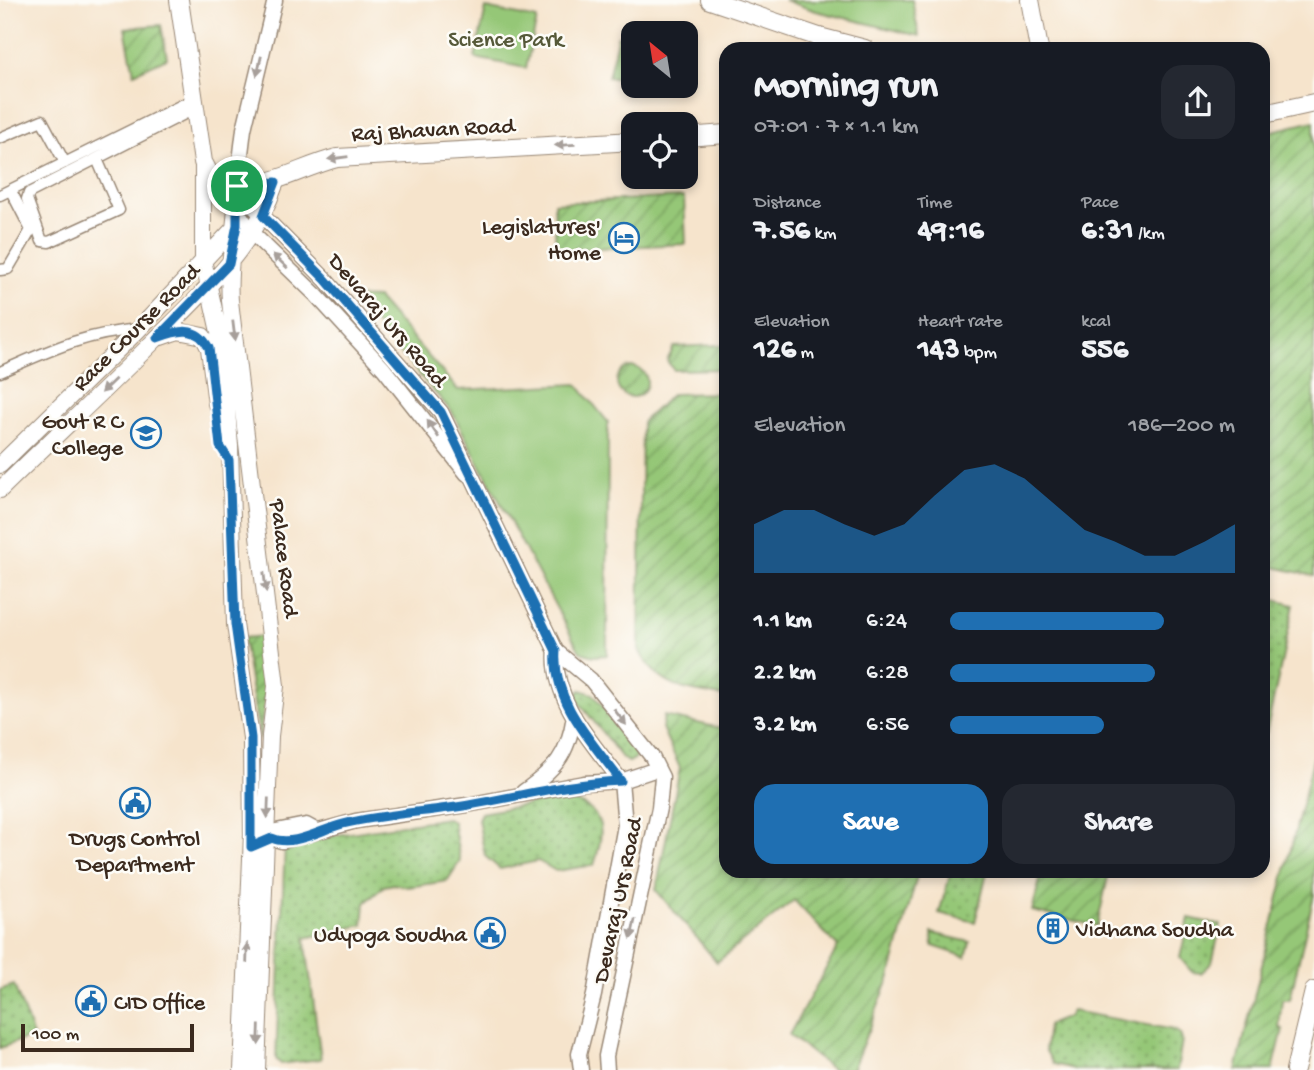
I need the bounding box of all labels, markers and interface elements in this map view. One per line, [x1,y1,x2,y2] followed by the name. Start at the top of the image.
[621,21,698,98] north arrow
[621,21,698,189] map controls
[448,28,566,55] park label: Science Park
[253,55,264,77] one-way arrow
[1161,65,1235,139] button: share
[754,66,938,110] text: Morning run
[621,112,698,189] button: locate
[351,114,517,149] street label: Raj Bhavan Road
[754,114,919,141] text: 07:01 · 7 × 1.1 km
[554,140,576,151] one-way arrow
[327,153,349,164] one-way arrow
[207,156,267,216] pin
[218,167,256,205] icon: arrive
[754,192,821,215] text: Distance
[918,192,952,215] text: Time
[1081,192,1119,215] text: Pace
[482,215,602,268] place label: Legislatures' Home
[754,215,810,250] text: 7.56
[918,215,984,250] text: 49:16
[1081,215,1134,250] text: 6:31
[607,221,641,255] hotel icon: Legislatures' Home
[810,223,836,246] text: km
[1134,223,1165,246] text: /km
[320,247,453,395] street label: Devaraj Urs Road
[272,253,289,269] one-way arrow
[68,258,208,398] street label: Race Course Road
[754,311,830,334] text: Elevation
[918,311,1003,334] text: Heart rate
[1081,311,1111,334] text: kcal
[228,321,239,343] one-way arrow
[754,334,796,369] text: 126
[918,334,960,369] text: 143
[1081,334,1128,369] text: 556
[796,342,814,365] text: m
[960,342,997,365] text: bpm
[100,378,117,394] one-way arrow
[42,410,125,463] place label: Govt R C College
[754,413,845,440] text: Elevation
[1128,413,1235,440] text: 186–200 m
[129,416,163,450] school or university icon: Govt R C College
[426,420,439,439] one-way arrow
[262,497,303,620] street label: Palace Road
[259,571,270,593] one-way arrow
[754,608,812,635] text: 1.1 km
[866,608,907,635] text: 6:24
[754,660,816,687] text: 2.2 km
[866,660,909,687] text: 6:28
[613,708,628,726] one-way arrow
[754,712,816,739] text: 3.2 km
[866,712,909,739] text: 6:56
[754,784,988,864] button: Save
[1002,784,1235,864] button: Share
[118,786,152,820] public building icon: Drugs Control Department
[262,797,274,819] one-way arrow
[588,814,650,988] street label: Devaraj Urs Road
[68,827,200,880] place label: Drugs Control Department
[1036,911,1070,945] building icon: Vidhana Soudha
[473,916,507,950] public building icon: Udyoga Soudha
[628,918,639,940] one-way arrow
[1075,918,1235,945] place label: Vidhana Soudha
[314,923,468,950] place label: Udyoga Soudha
[241,942,252,964] one-way arrow
[74,984,108,1018] public building icon: CID Office
[114,991,206,1018] place label: CID Office
[21,1021,194,1053] scale bar
[32,1024,79,1047] text: 100 m
[253,1025,264,1047] one-way arrow

